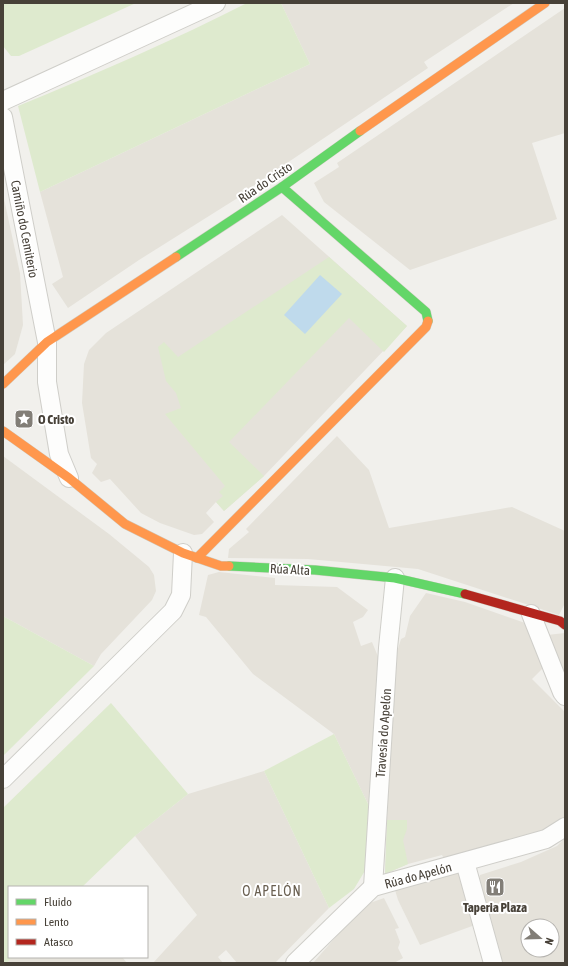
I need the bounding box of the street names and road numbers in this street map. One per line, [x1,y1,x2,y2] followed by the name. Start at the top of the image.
[236,159,295,206] street label: Rúa do Cristo
[8,179,41,279] street label: Camiño do Cemiterio
[269,561,310,578] street label: Rúa Alta
[373,688,394,778] street label: Travesía do Apelón
[383,859,453,892] street label: Rúa do Apelón

